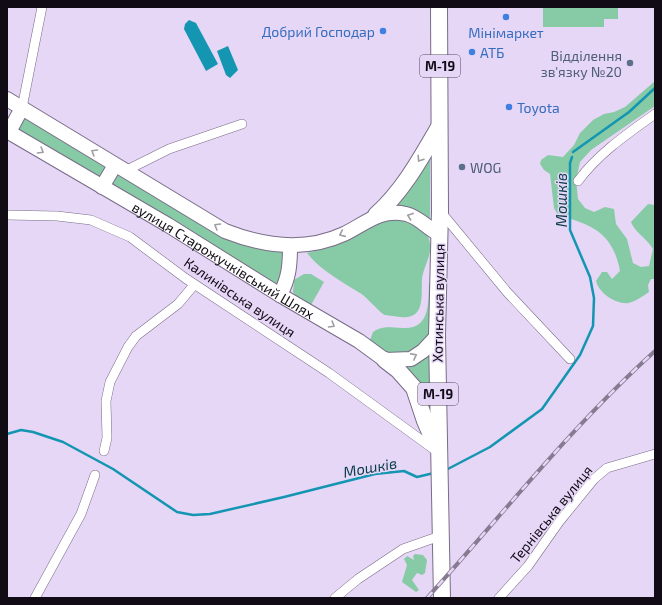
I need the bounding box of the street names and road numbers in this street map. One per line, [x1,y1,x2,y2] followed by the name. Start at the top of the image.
[420,55,460,77] road number: М-19
[129,198,318,322] street label: вулиця Старожучківський Шлях
[428,244,448,362] street label: Хотинська вулиця
[181,253,299,341] street label: Калинівська вулиця
[418,383,458,405] road number: М-19
[506,462,596,566] street label: Тернівська вулиця

